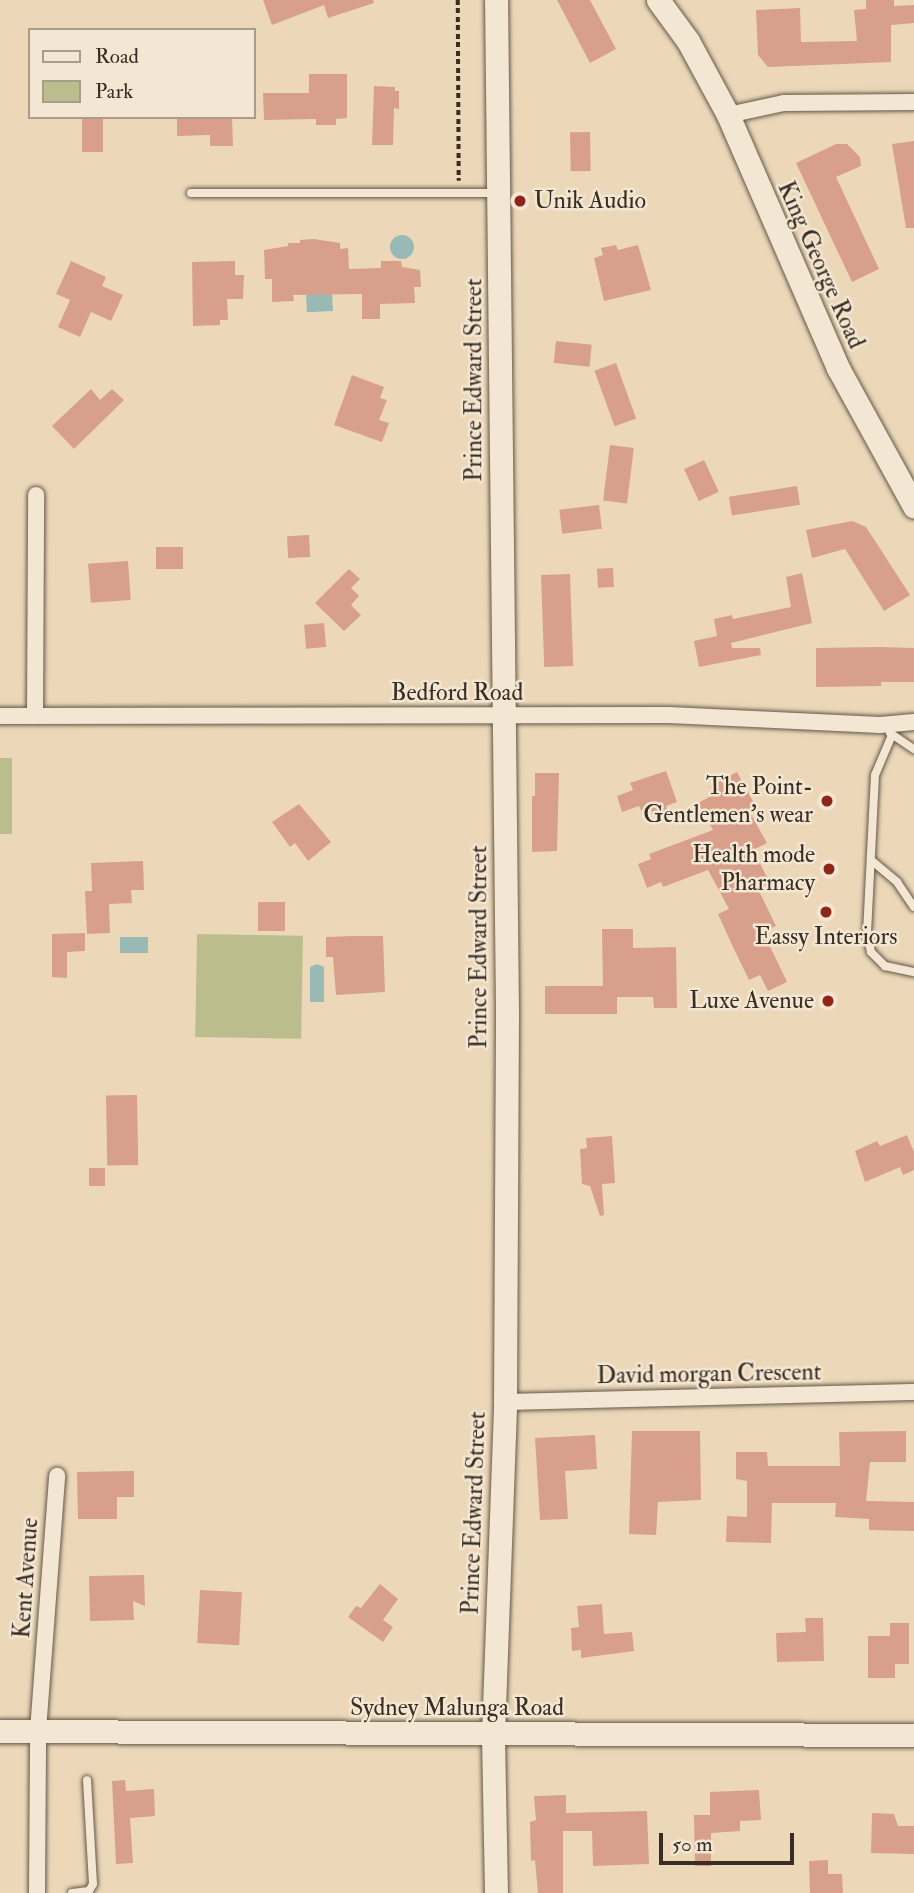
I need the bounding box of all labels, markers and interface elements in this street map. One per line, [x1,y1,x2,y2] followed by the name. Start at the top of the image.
[28,28,256,119] legend
[95,43,139,70] text: Road
[95,78,133,105] text: Park
[771,177,871,353] street label: King George Road
[534,187,646,215] place label: Unik Audio
[512,193,528,209] marker: Unik Audio
[460,278,488,482] street label: Prince Edward Street
[391,679,523,707] street label: Bedford Road
[643,773,813,829] place label: The Point- Gentlemen's wear
[819,793,835,809] marker: The Point- Gentlemen's wear
[692,841,815,897] place label: Health mode Pharmacy
[465,845,493,1049] street label: Prince Edward Street
[821,861,837,877] marker: Health mode Pharmacy
[818,904,834,920] marker: Eassy Interiors
[755,923,897,951] place label: Eassy Interiors
[689,987,814,1015] place label: Luxe Avenue
[820,993,836,1009] marker: Luxe Avenue
[596,1358,822,1390] street label: David morgan Crescent
[456,1411,492,1615] street label: Prince Edward Street
[7,1517,45,1639] street label: Kent Avenue
[350,1694,564,1722] street label: Sydney Malunga Road
[662,1820,797,1864] scale bar
[672,1831,713,1858] text: 50 m

